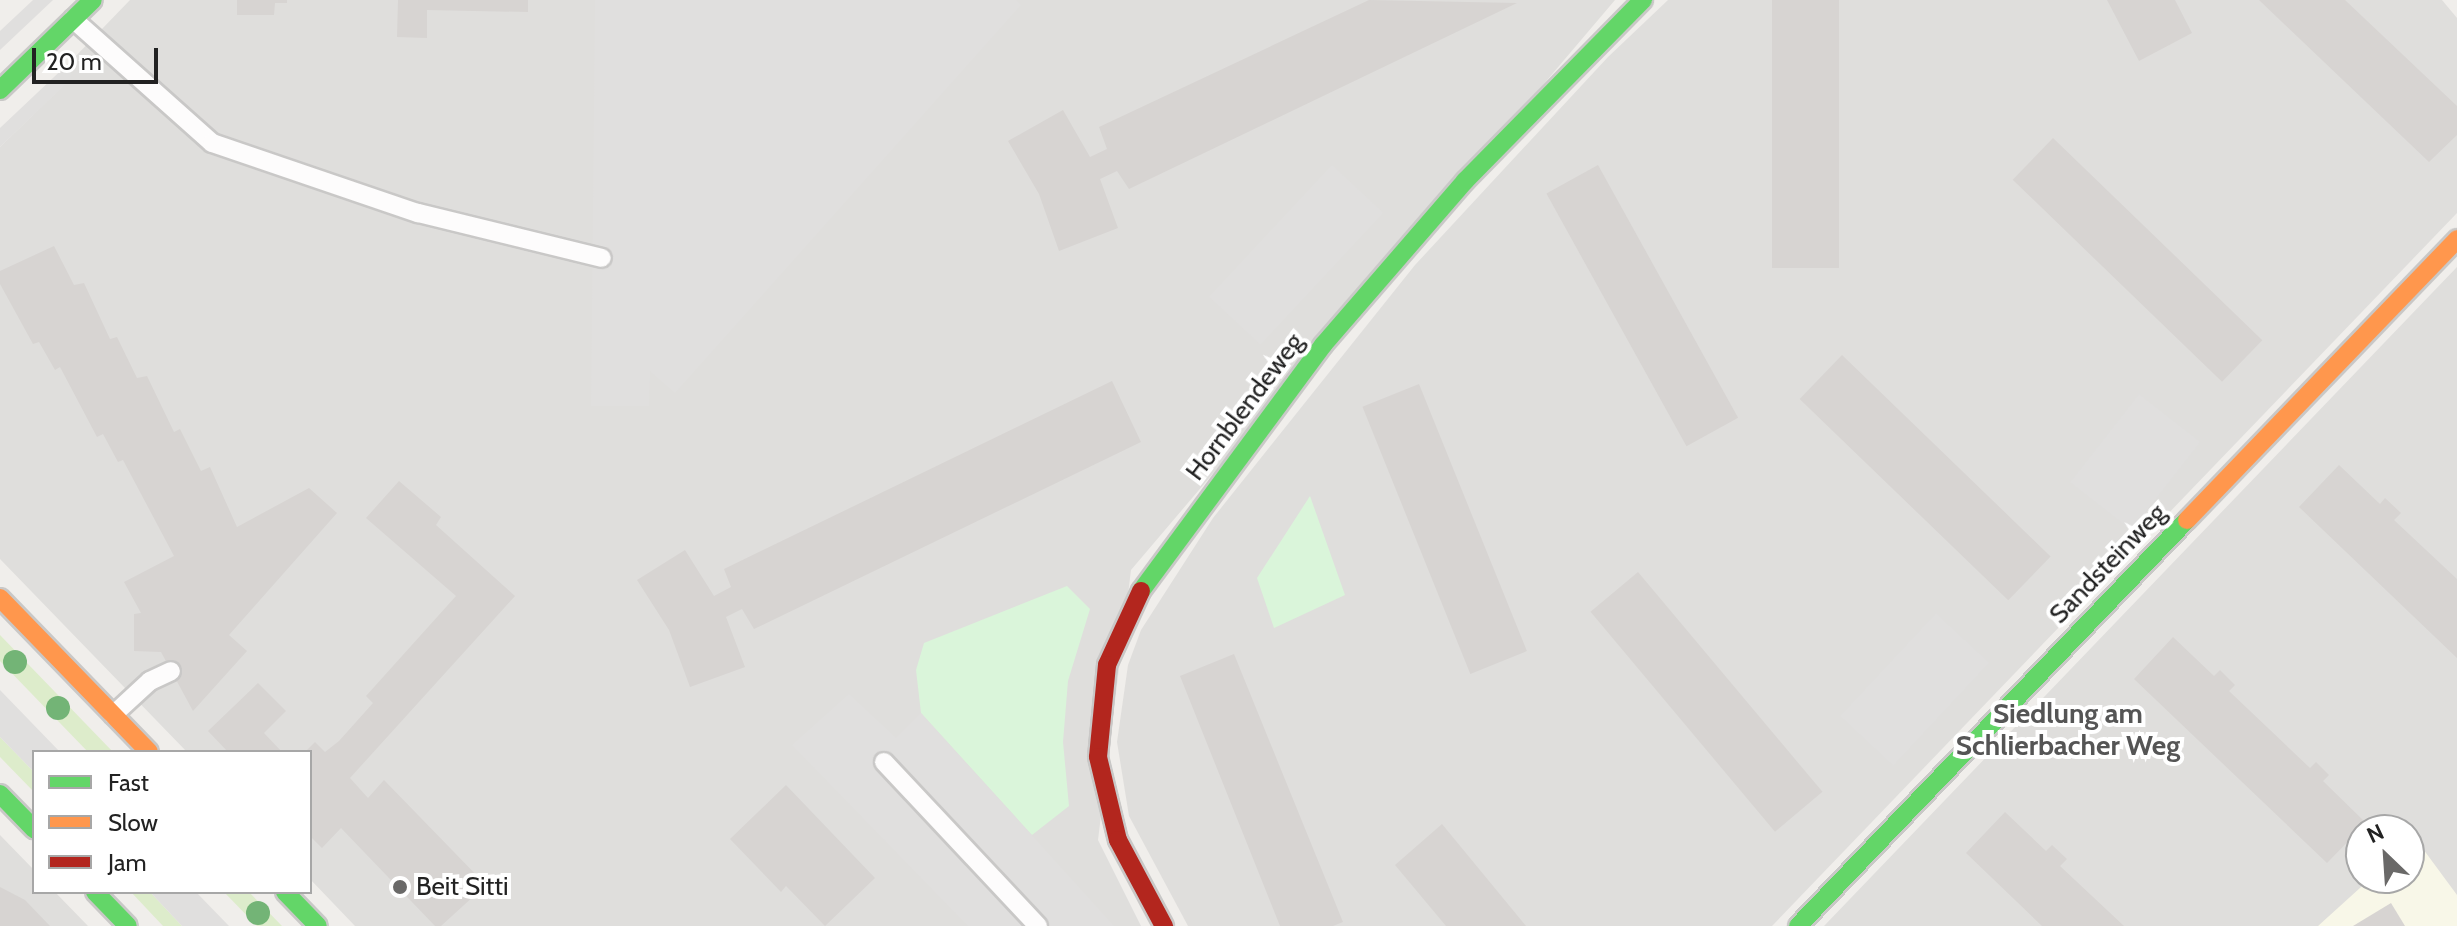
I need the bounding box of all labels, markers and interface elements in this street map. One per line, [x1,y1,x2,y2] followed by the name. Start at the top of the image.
[36,32,162,82] scale bar
[46,47,102,76] text: 20 m
[1180,327,1310,487] street label: Hornblendeweg
[2043,498,2173,630] street label: Sandsteinweg
[1956,696,2180,762] district label: Siedlung am Schlierbacher Weg
[32,750,312,894] legend
[108,768,149,797] text: Fast
[108,808,158,837] text: Slow
[2345,814,2425,894] north arrow
[2363,818,2388,849] text: N
[108,848,146,877] text: Jam
[416,871,509,903] place label: Beit Sitti
[391,878,409,896] marker: Beit Sitti

